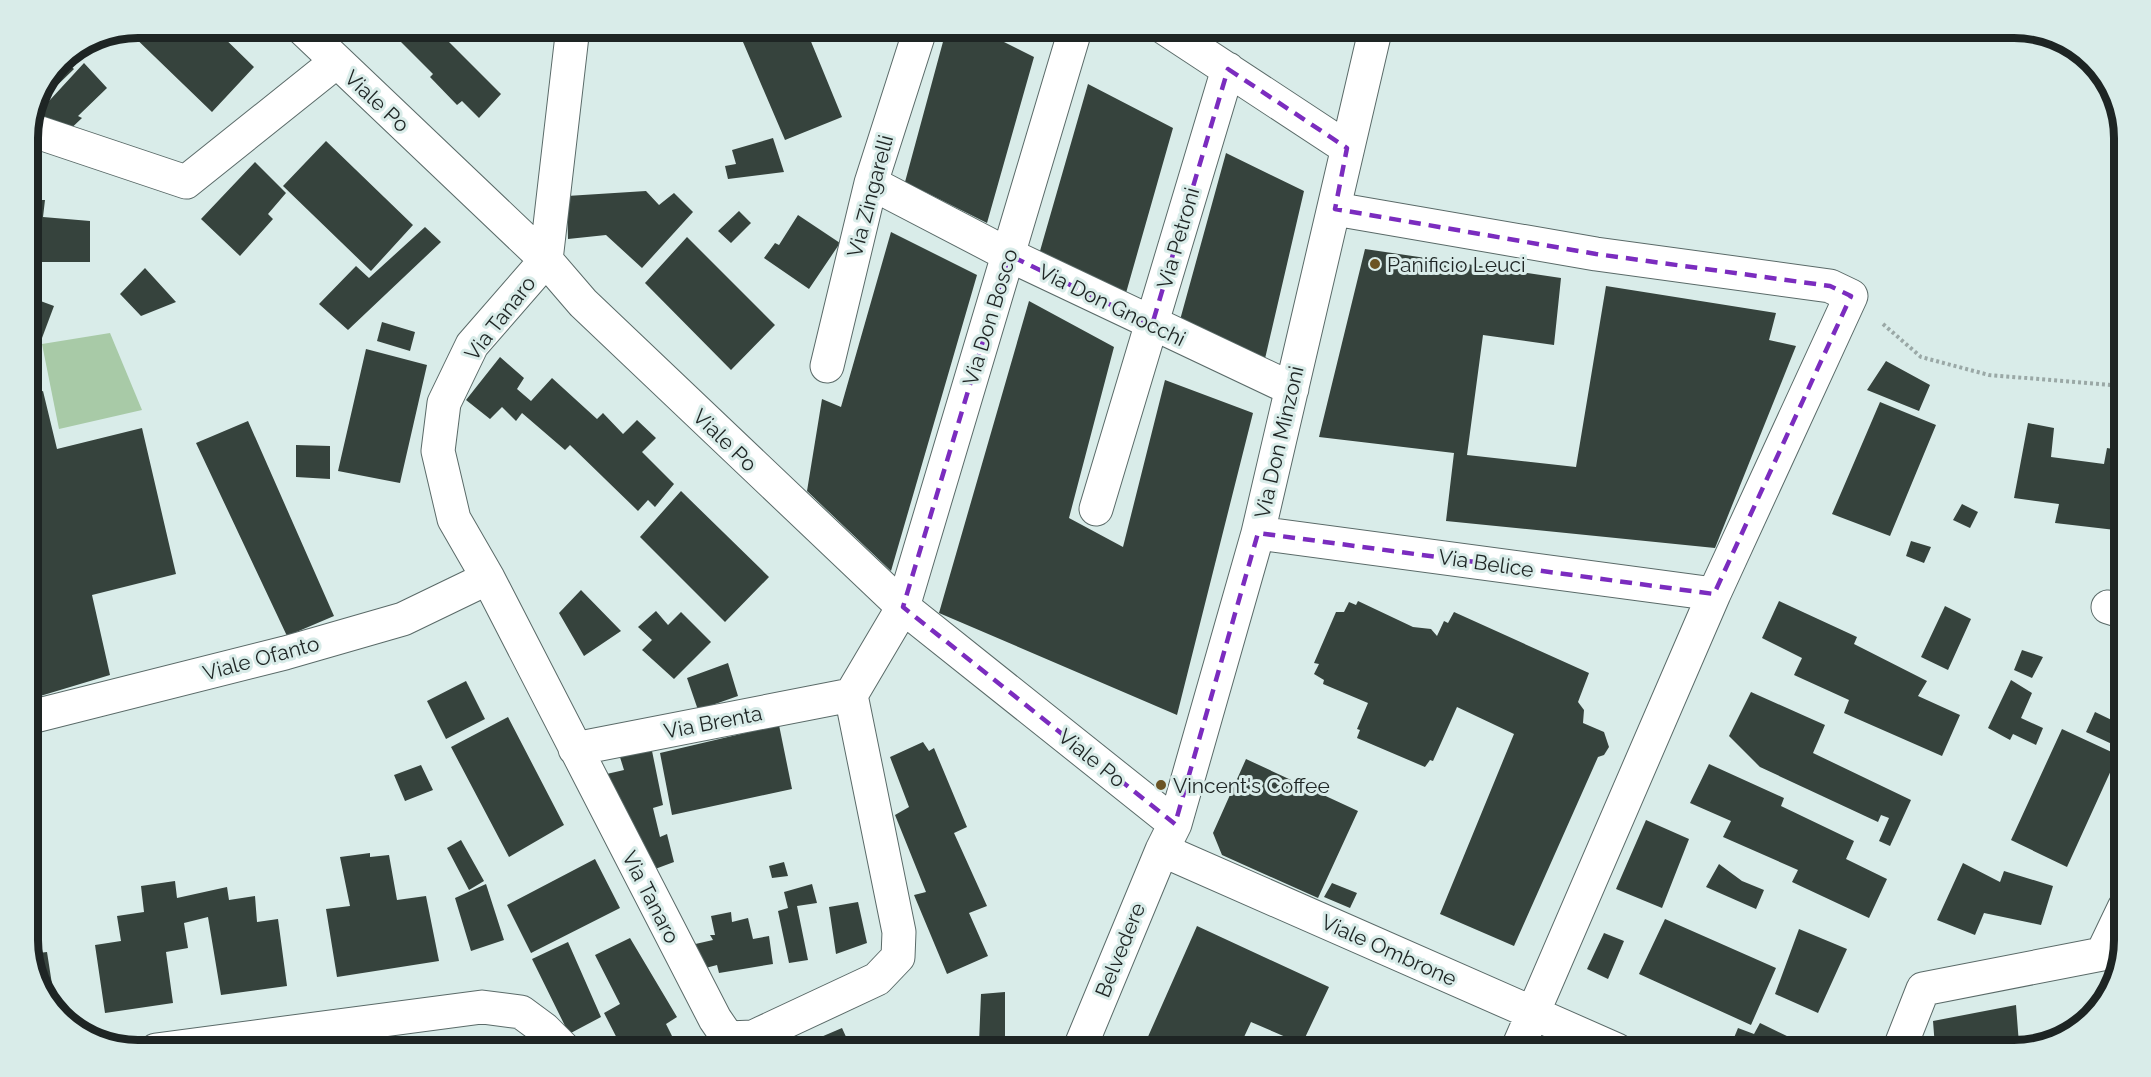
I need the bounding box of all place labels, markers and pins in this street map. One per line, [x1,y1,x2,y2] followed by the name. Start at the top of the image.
[1387,252,1526,277] place label: Panificio Leuci
[1368,257,1382,271] marker: Panificio Leuci
[1173,773,1330,798] place label: Vincent's Coffee
[1154,778,1168,792] marker: Vincent's Coffee

